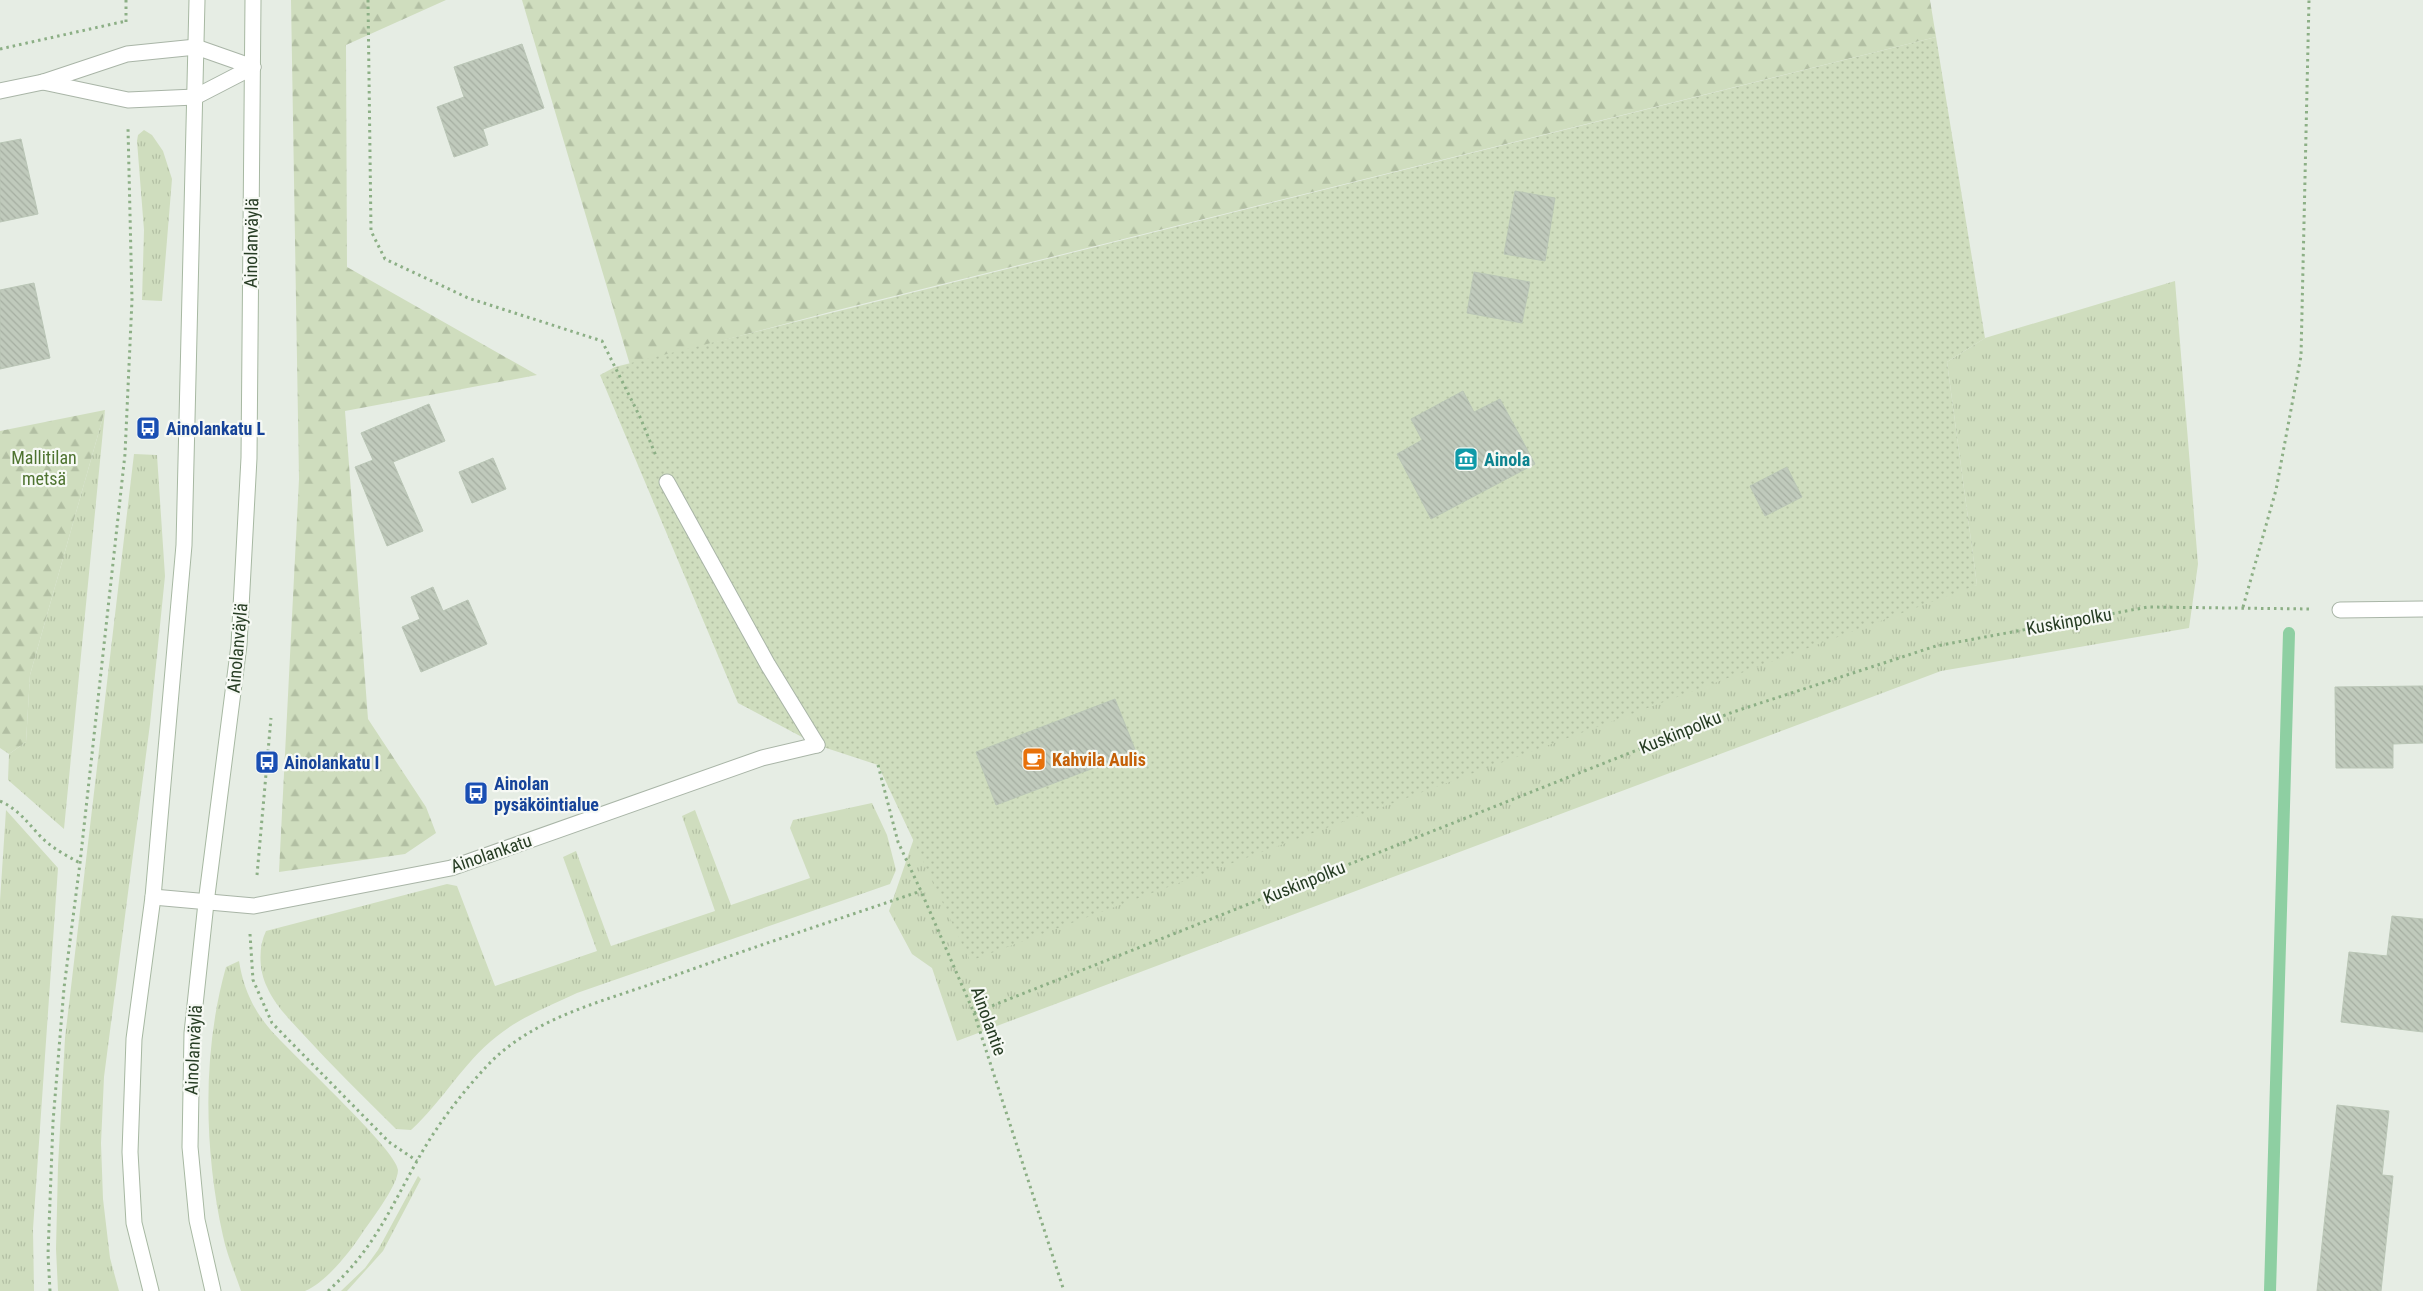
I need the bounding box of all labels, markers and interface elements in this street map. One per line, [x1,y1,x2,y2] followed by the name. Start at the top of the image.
[240,198,262,288] street label: Ainolanväylä
[135,415,161,441] bus stop icon: Ainolankatu L
[166,418,266,439] place label: Ainolankatu L
[1453,446,1479,472] museum icon: Ainola
[11,447,77,489] park label: Mallitilan metsä
[1484,449,1530,470] place label: Ainola
[223,602,251,694] street label: Ainolanväylä
[2025,603,2113,639] street label: Kuskinpolku
[1636,706,1724,758] street label: Kuskinpolku
[1021,746,1047,772] cafe icon: Kahvila Aulis
[254,749,280,775] bus stop icon: Ainolankatu I
[1052,749,1146,770] place label: Kahvila Aulis
[284,752,379,773] place label: Ainolankatu I
[494,773,599,815] place label: Ainolan pysäköintialue
[463,780,489,806] bus stop icon: Ainolan pysäköintialue
[448,829,534,877] street label: Ainolankatu
[1260,856,1348,908] street label: Kuskinpolku
[967,984,1011,1058] street label: Ainolantie
[180,1004,206,1096] street label: Ainolanväylä

